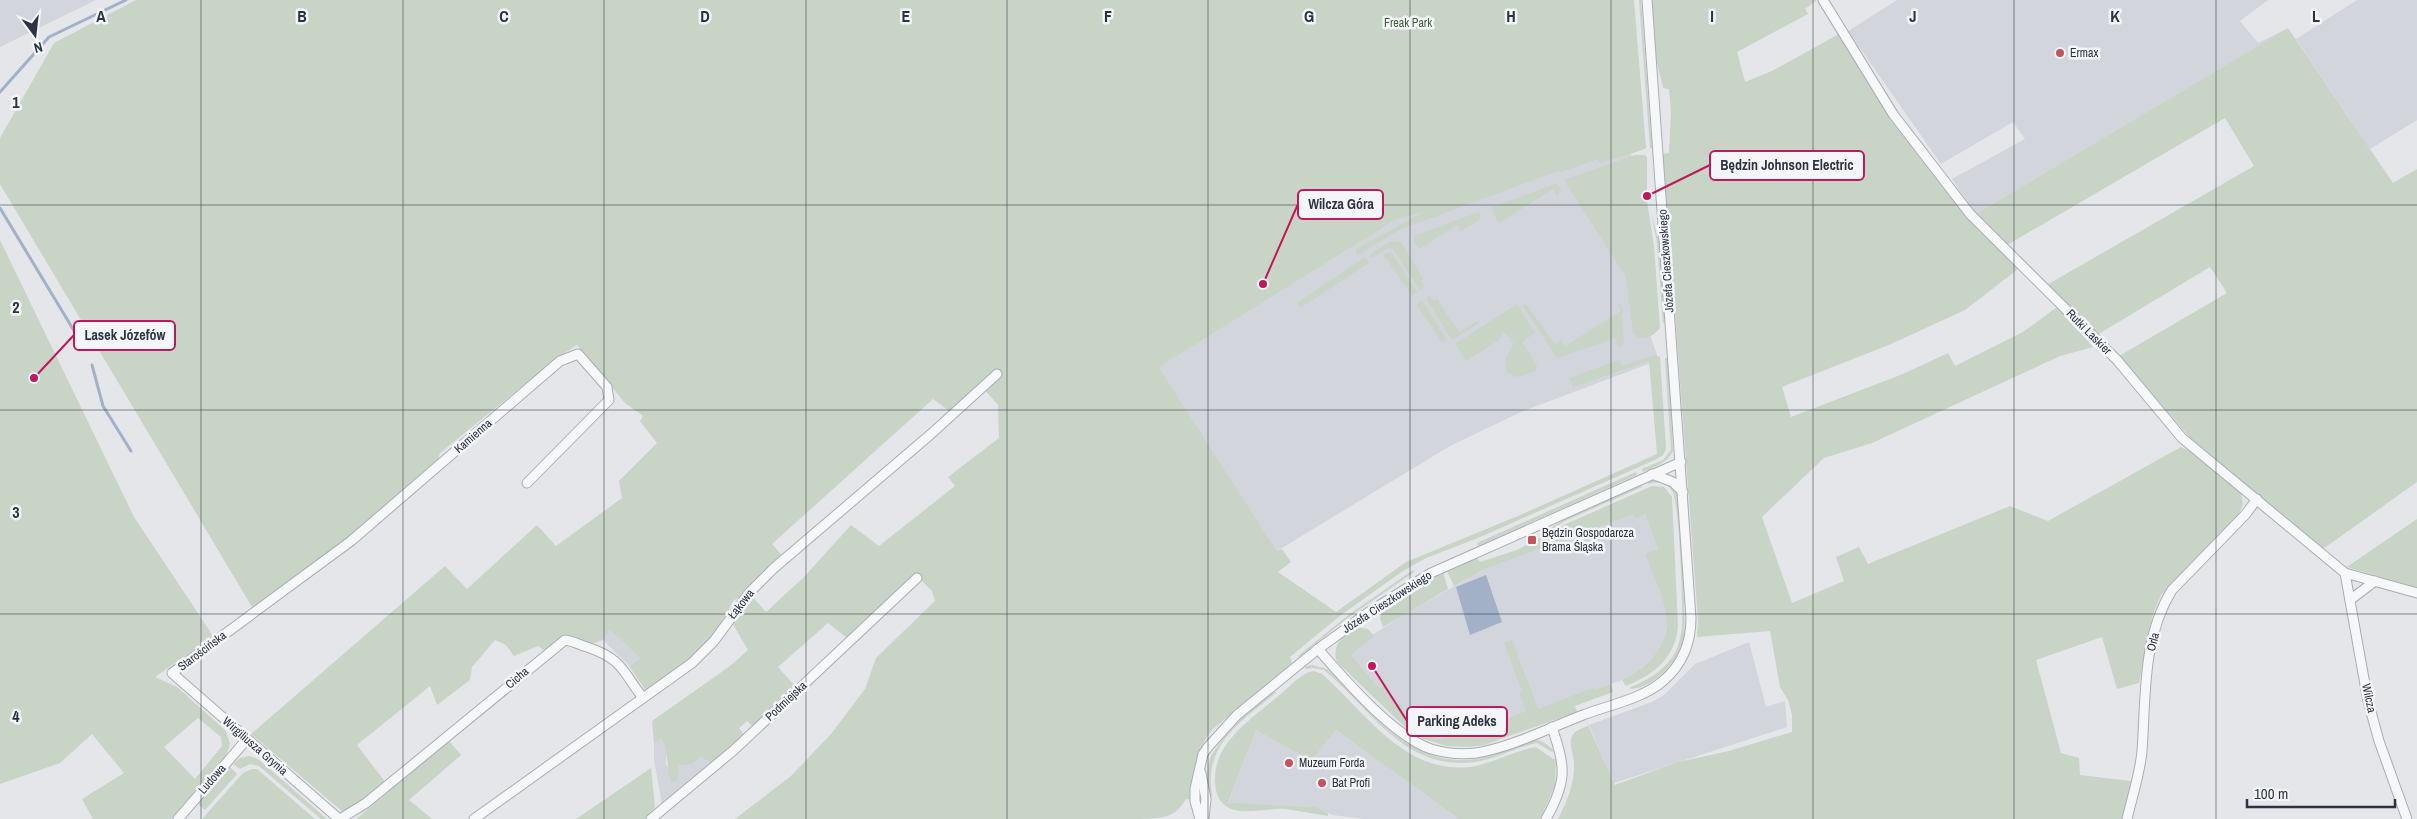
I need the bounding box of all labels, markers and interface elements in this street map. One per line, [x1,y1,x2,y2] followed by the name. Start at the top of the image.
[96,5,106,27] text: A
[297,5,307,27] text: B
[499,5,509,27] text: C
[700,5,710,27] text: D
[902,5,911,27] text: E
[1104,5,1112,27] text: F
[1304,5,1314,27] text: G
[1506,5,1516,27] text: H
[1710,5,1714,27] text: I
[1909,5,1917,27] text: J
[2110,5,2120,27] text: K
[2312,5,2320,27] text: L
[10,10,60,60] north arrow
[1384,15,1432,31] park label: Freak Park
[32,38,45,57] text: N
[2070,45,2099,61] place label: Ermax
[2054,47,2066,59] marker: Ermax
[12,91,20,113] text: 1
[1710,151,1864,180] callout: Będzin Johnson Electric
[1720,156,1854,174] text: Będzin Johnson Electric
[1298,190,1383,219] callout: Wilcza Góra
[1308,195,1374,213] text: Wilcza Góra
[1654,209,1678,313] street label: Józefa Cieszkowskiego
[12,296,20,318] text: 2
[2063,306,2116,359] street label: Rutki Laskier
[74,321,175,350] callout: Lasek Józefów
[84,326,166,344] text: Lasek Józefów
[451,415,496,457] street label: Kamienna
[12,501,20,523] text: 3
[1542,525,1634,555] place label: Będzin Gospodarcza Brama Śląska
[1526,534,1538,546] marker: Będzin Gospodarcza Brama Śląska
[1339,567,1435,637] street label: Józefa Cieszkowskiego
[724,585,758,622] street label: Łąkowa
[174,627,230,675] street label: Starościńska
[2143,630,2163,653] street label: Orla
[502,663,532,692] street label: Cicha
[762,677,811,724] street label: Podmiejska
[2358,682,2380,715] street label: Wilcza
[12,705,20,727] text: 4
[1407,707,1507,736] callout: Parking Adeks
[1417,712,1497,730] text: Parking Adeks
[219,713,291,779] street label: Wirgiliusza Grynia
[1299,755,1365,771] place label: Muzeum Forda
[1283,757,1295,769] marker: Muzeum Forda
[195,760,230,797] street label: Ludowa
[1332,775,1370,791] place label: Bat Profi
[2247,776,2394,808] scale bar
[1316,777,1328,789] marker: Bat Profi
[2254,783,2288,804] text: 100 m

